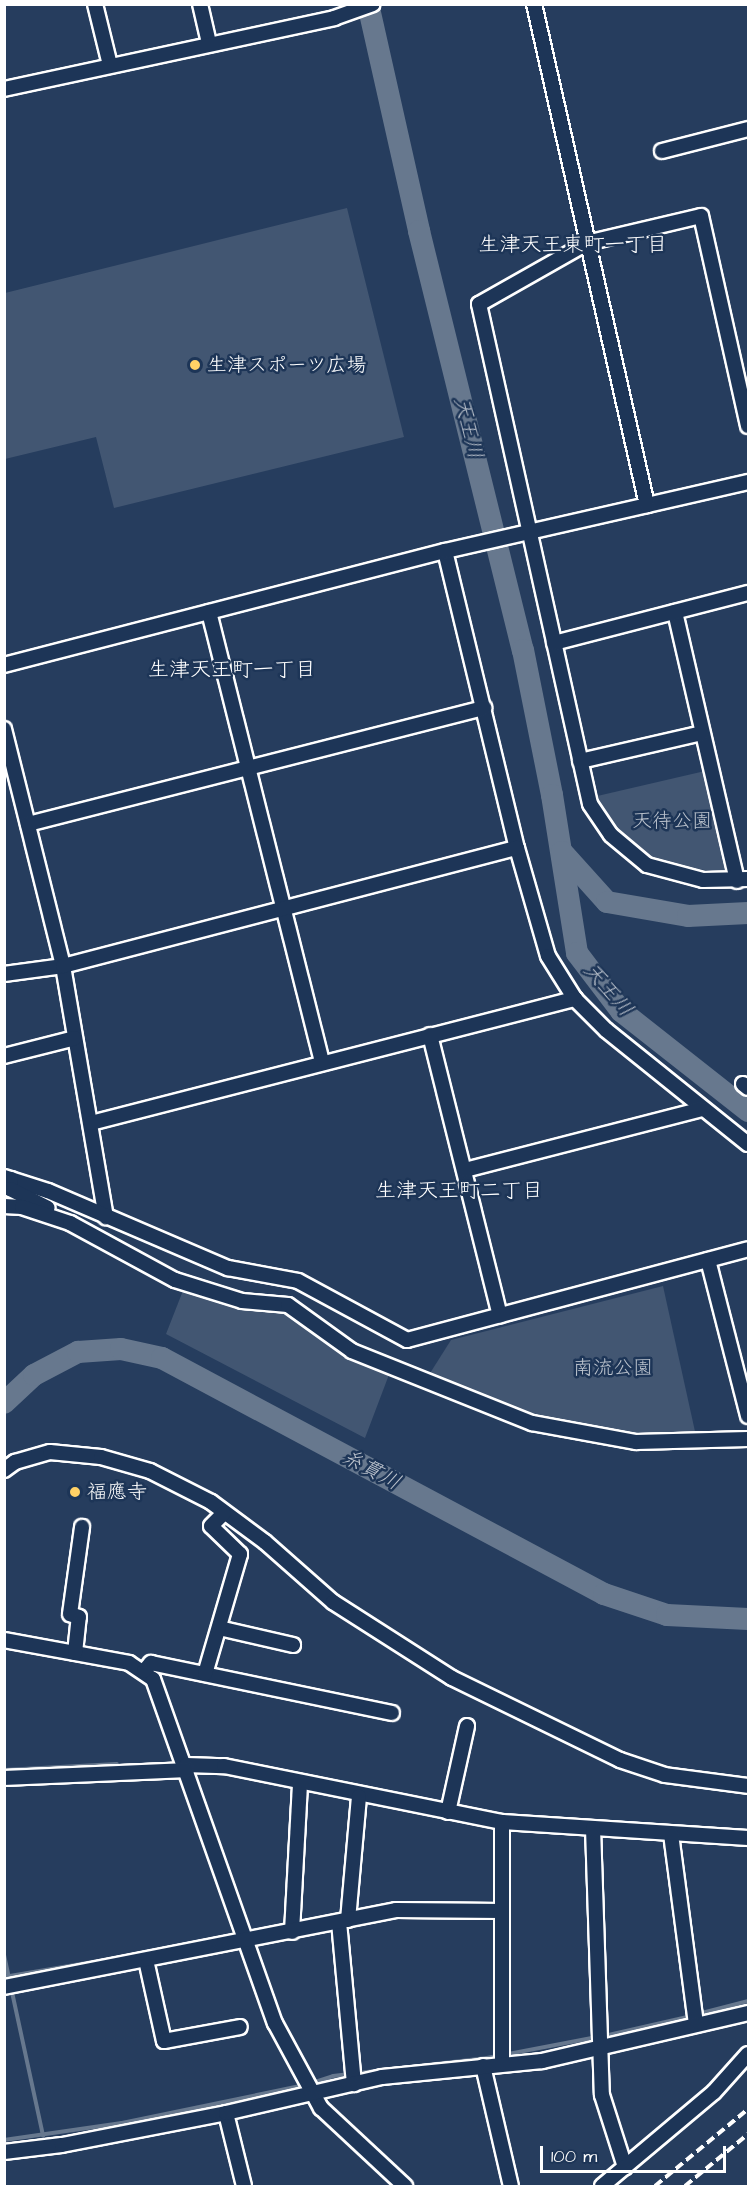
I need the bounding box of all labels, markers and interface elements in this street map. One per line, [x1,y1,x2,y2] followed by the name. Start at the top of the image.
[479,232,667,258] district label: 生津天王東町一丁目
[207,353,367,377] place label: 生津スポーツ広場
[188,358,202,372] marker: 生津スポーツ広場
[448,394,488,462] water label: 天王川
[148,657,316,683] district label: 生津天王町一丁目
[632,809,712,833] park label: 天待公園
[578,958,638,1022] water label: 天王川
[375,1178,543,1204] district label: 生津天王町二丁目
[573,1356,653,1380] park label: 南流公園
[337,1444,405,1496] water label: 糸貫川
[87,1480,147,1504] place label: 福應寺
[68,1485,82,1499] marker: 福應寺
[543,2134,729,2172] scale bar
[551,2144,597,2169] text: 100 m

